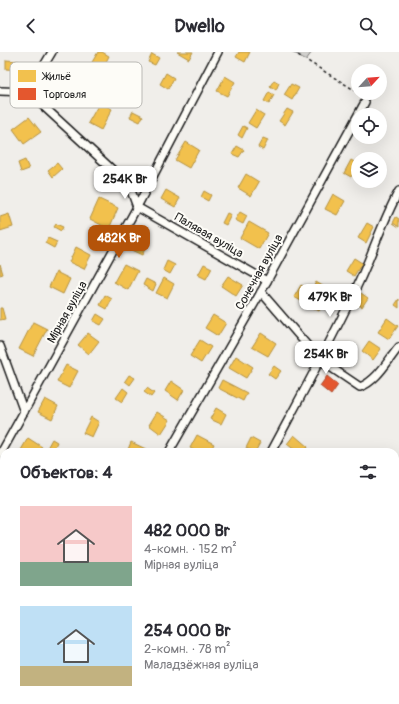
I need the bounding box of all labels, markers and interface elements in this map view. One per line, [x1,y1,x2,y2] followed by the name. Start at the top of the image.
[20,15,42,37] icon: back
[174,15,225,38] text: Dwello
[357,15,379,37] icon: search
[10,62,142,108] legend
[351,64,387,100] north arrow
[351,64,387,188] map controls
[41,70,71,83] text: Жильё
[43,88,86,101] text: Торговля
[351,108,387,144] button: locate
[351,152,387,188] button: layers
[88,166,162,200] pin: 254K Br
[103,171,147,187] text: 254K Br
[172,210,246,261] street label: Палявая вуліца
[82,225,156,259] pin: 482K Br
[97,230,141,246] text: 482K Br
[232,231,287,313] street label: Сонечная вуліца
[44,278,91,346] street label: Мірная вуліца
[293,284,367,318] pin: 479K Br
[308,289,352,305] text: 479K Br
[289,341,363,375] pin: 254K Br
[304,346,348,362] text: 254K Br
[357,461,379,483] icon: filters
[20,462,112,483] text: Объектов: 4
[144,520,230,541] text: 482 000 Br
[52,522,100,570] icon: home
[144,541,237,557] text: 4-комн. · 152 m²
[144,557,219,573] text: Мірная вуліца
[144,620,230,641] text: 254 000 Br
[52,622,100,670] icon: home
[144,641,230,657] text: 2-комн. · 78 m²
[144,657,258,673] text: Маладзёжная вуліца

